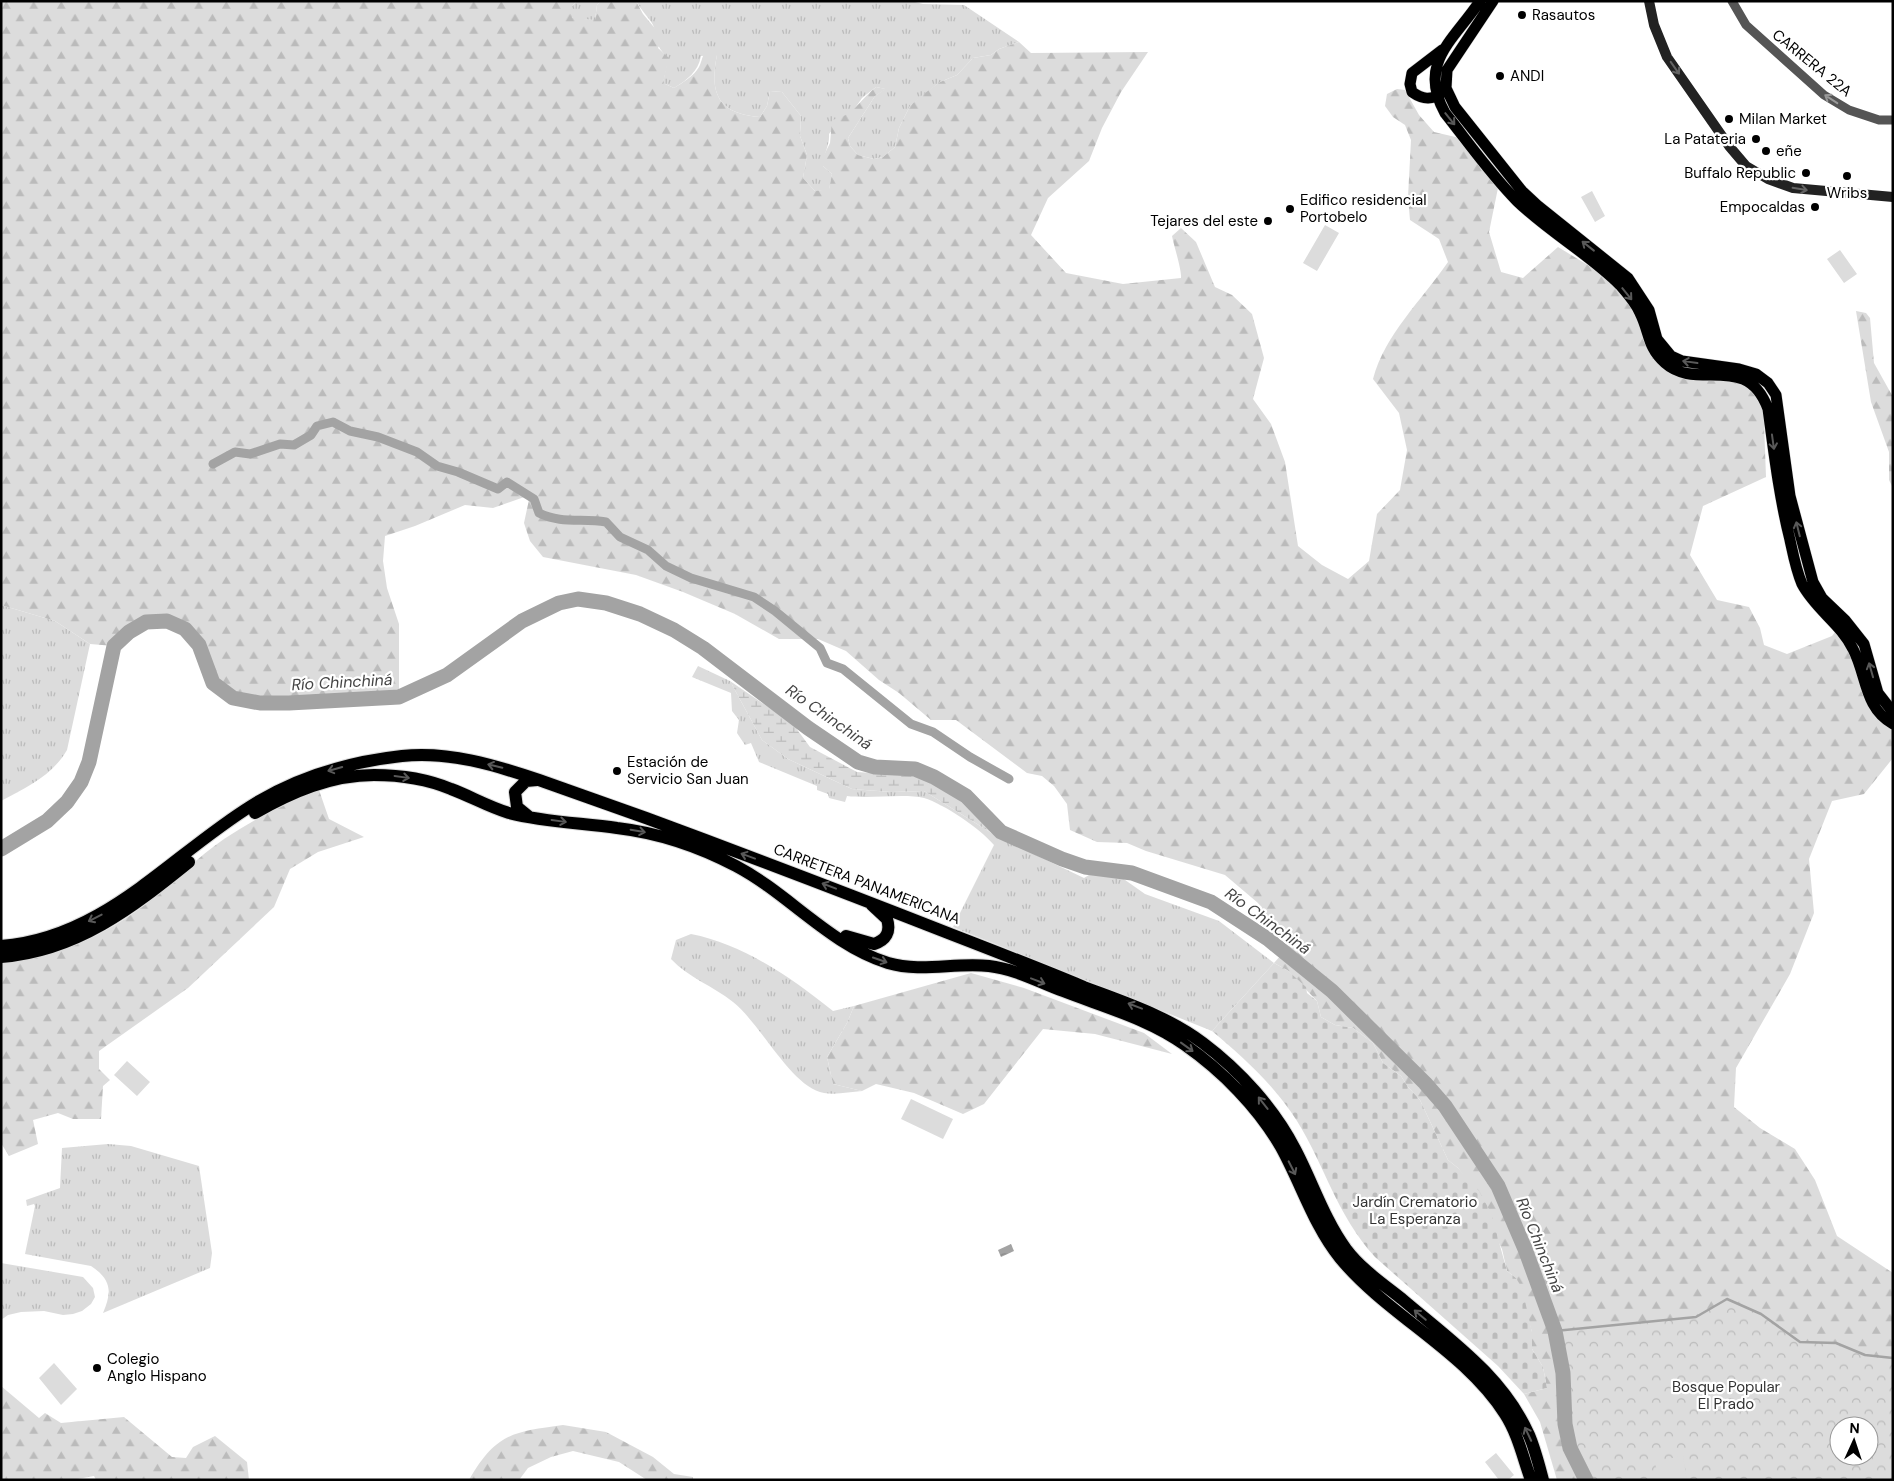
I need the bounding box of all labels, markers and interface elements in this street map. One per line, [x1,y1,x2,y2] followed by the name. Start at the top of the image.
[1532,5,1595,25] place label: Rasautos
[1516,9,1528,21] marker: Rasautos
[1768,25,1856,101] street label: CARRERA 22A
[1670,61,1680,75] one-way arrow
[1510,66,1544,86] place label: ANDI
[1494,70,1506,82] marker: ANDI
[1825,94,1839,104] one-way arrow
[1739,109,1827,129] place label: Milan Market
[1444,112,1455,125] one-way arrow
[1723,113,1735,125] marker: Milan Market
[1664,129,1746,149] place label: La Patateria
[1750,133,1762,145] marker: La Patateria
[1776,141,1802,161] place label: eñe
[1760,145,1772,157] marker: eñe
[1684,163,1796,183] place label: Buffalo Republic
[1800,167,1812,179] marker: Buffalo Republic
[1841,170,1853,182] marker: Wribs
[1827,183,1867,203] place label: Wribs
[1791,184,1807,194] one-way arrow
[1300,190,1427,227] place label: Edifico residencial Portobelo
[1720,197,1805,217] place label: Empocaldas
[1809,201,1821,213] marker: Empocaldas
[1284,203,1296,215] marker: Edifico residencial Portobelo
[1150,211,1258,231] place label: Tejares del este
[1262,215,1274,227] marker: Tejares del este
[1582,240,1595,251] one-way arrow
[1621,287,1632,300] one-way arrow
[1683,357,1699,367] one-way arrow
[1768,434,1778,450] one-way arrow
[1793,521,1802,537] one-way arrow
[1866,662,1876,678] one-way arrow
[291,669,393,695] water label: Río Chinchiná
[782,679,877,755] water label: Río Chinchiná
[627,752,749,789] place label: Estación de Servicio San Juan
[488,761,504,770] one-way arrow
[328,764,344,774] one-way arrow
[611,765,623,777] marker: Estación de Servicio San Juan
[393,772,409,782] one-way arrow
[551,816,567,826] one-way arrow
[629,827,645,837] one-way arrow
[771,839,963,929] street label: CARRETERA PANAMERICANA
[741,850,756,860] one-way arrow
[822,881,837,890] one-way arrow
[1221,883,1315,959] water label: Río Chinchiná
[87,913,102,923] one-way arrow
[871,956,887,965] one-way arrow
[1030,977,1046,986] one-way arrow
[1128,1001,1143,1010] one-way arrow
[1180,1041,1193,1052] one-way arrow
[1258,1097,1269,1110] one-way arrow
[1288,1160,1297,1175] one-way arrow
[1353,1192,1477,1229] park label: Jardín Crematorio La Esperanza
[1511,1194,1569,1296] water label: Río Chinchiná
[1414,1309,1427,1320] one-way arrow
[107,1349,207,1386] place label: Colegio Anglo Hispano
[91,1362,103,1374] marker: Colegio Anglo Hispano
[1672,1377,1781,1414] park label: Bosque Popular El Prado
[1829,1416,1879,1466] north arrow
[1849,1419,1860,1437] text: N
[1523,1427,1532,1442] one-way arrow

